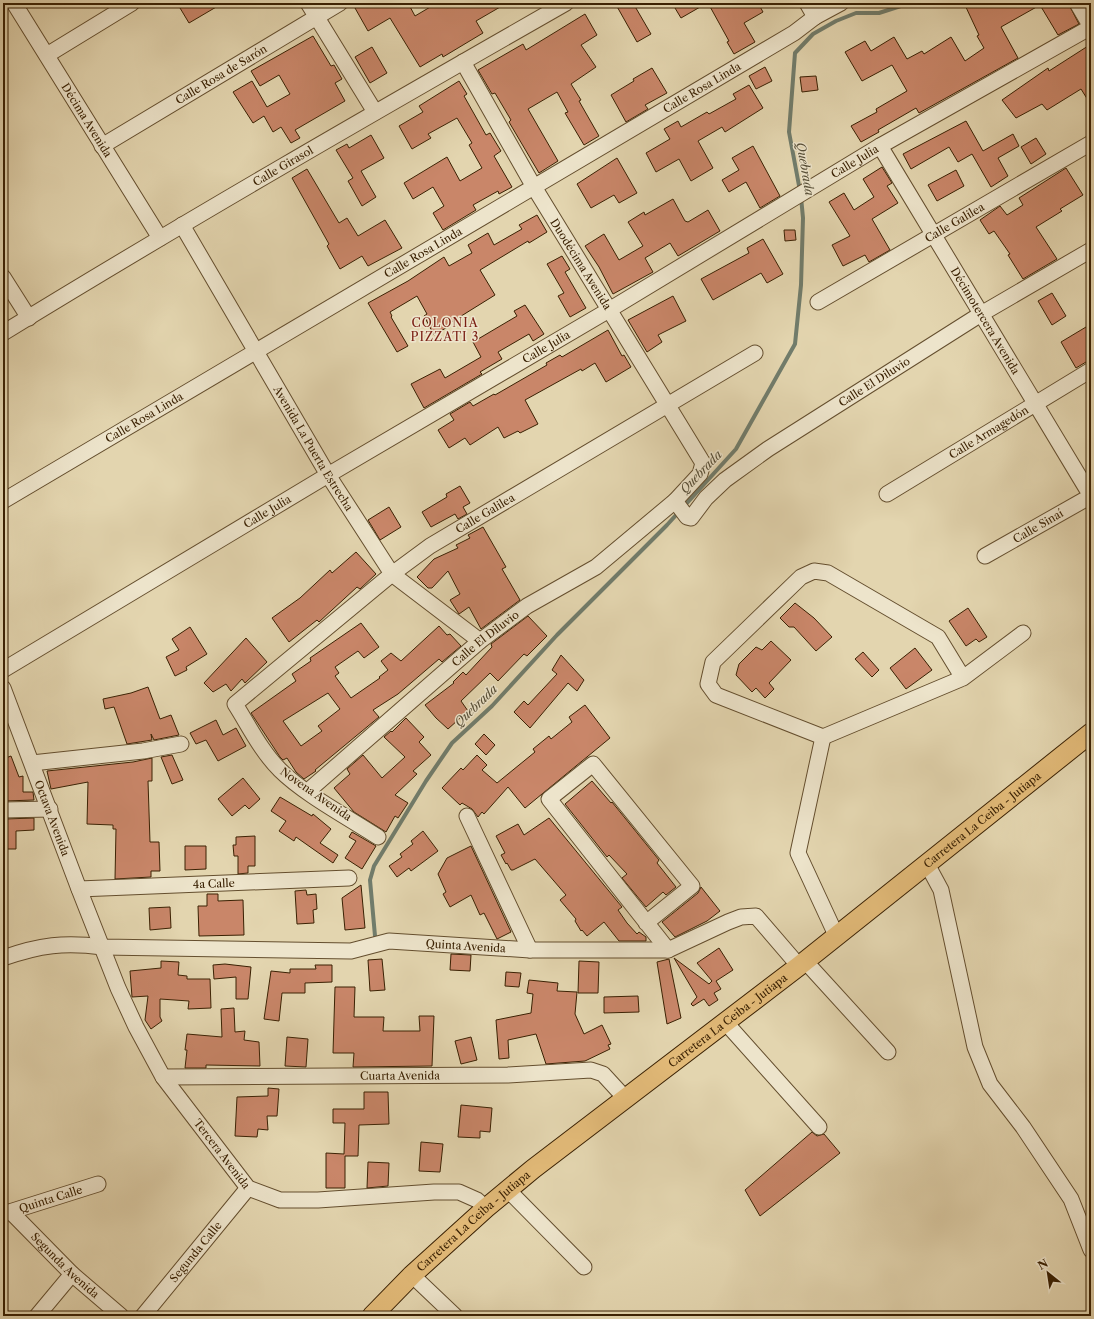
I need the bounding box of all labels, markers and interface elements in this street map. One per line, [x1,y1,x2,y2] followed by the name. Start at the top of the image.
[173,41,270,107] street label: Calle Rosa de Sarón
[660,59,743,116] street label: Calle Rosa Linda
[59,81,115,160] street label: Décima Avenida
[793,141,818,197] water label: Quebrada
[828,142,881,181] street label: Calle Julia
[250,143,316,189] street label: Calle Girasol
[922,200,987,245] street label: Calle Galilea
[547,216,615,312] street label: Duodécima Avenida
[382,224,465,281] street label: Calle Rosa Linda
[948,265,1023,377] street label: Décimotercera Avenida
[411,315,479,344] district label: COLONIA PIZZATI 3
[520,327,573,366] street label: Calle Julia
[836,354,913,410] street label: Calle El Diluvio
[270,382,356,514] street label: Avenida La Puerta Estrecha
[103,389,186,446] street label: Calle Rosa Linda
[946,403,1031,462] street label: Calle Armagedón
[677,447,725,496] water label: Quebrada
[453,490,517,536] street label: Calle Galilea
[241,492,294,531] street label: Calle Julia
[1010,506,1066,546] street label: Calle Sinaí
[449,607,522,669] street label: Calle El Diluvio
[451,682,500,730] water label: Quebrada
[278,764,355,824] street label: Novena Avenida
[921,769,1044,871] street label: Carretera La Ceiba - Jutiapa
[31,778,73,858] street label: Octava Avenida
[193,876,235,891] street label: 4a Calle
[425,936,506,955] street label: Quinta Avenida
[665,970,790,1070] street label: Carretera La Ceiba - Jutiapa
[360,1068,440,1083] street label: Cuarta Avenida
[191,1116,253,1192] street label: Tercera Avenida
[414,1167,533,1274] street label: Carretera La Ceiba - Jutiapa
[17,1182,84,1216] street label: Quinta Calle
[167,1219,225,1285] street label: Segunda Calle
[28,1229,102,1301] street label: Segunda Avenida
[1028,1253,1068,1293] north arrow
[1035,1256,1051,1273] text: N

